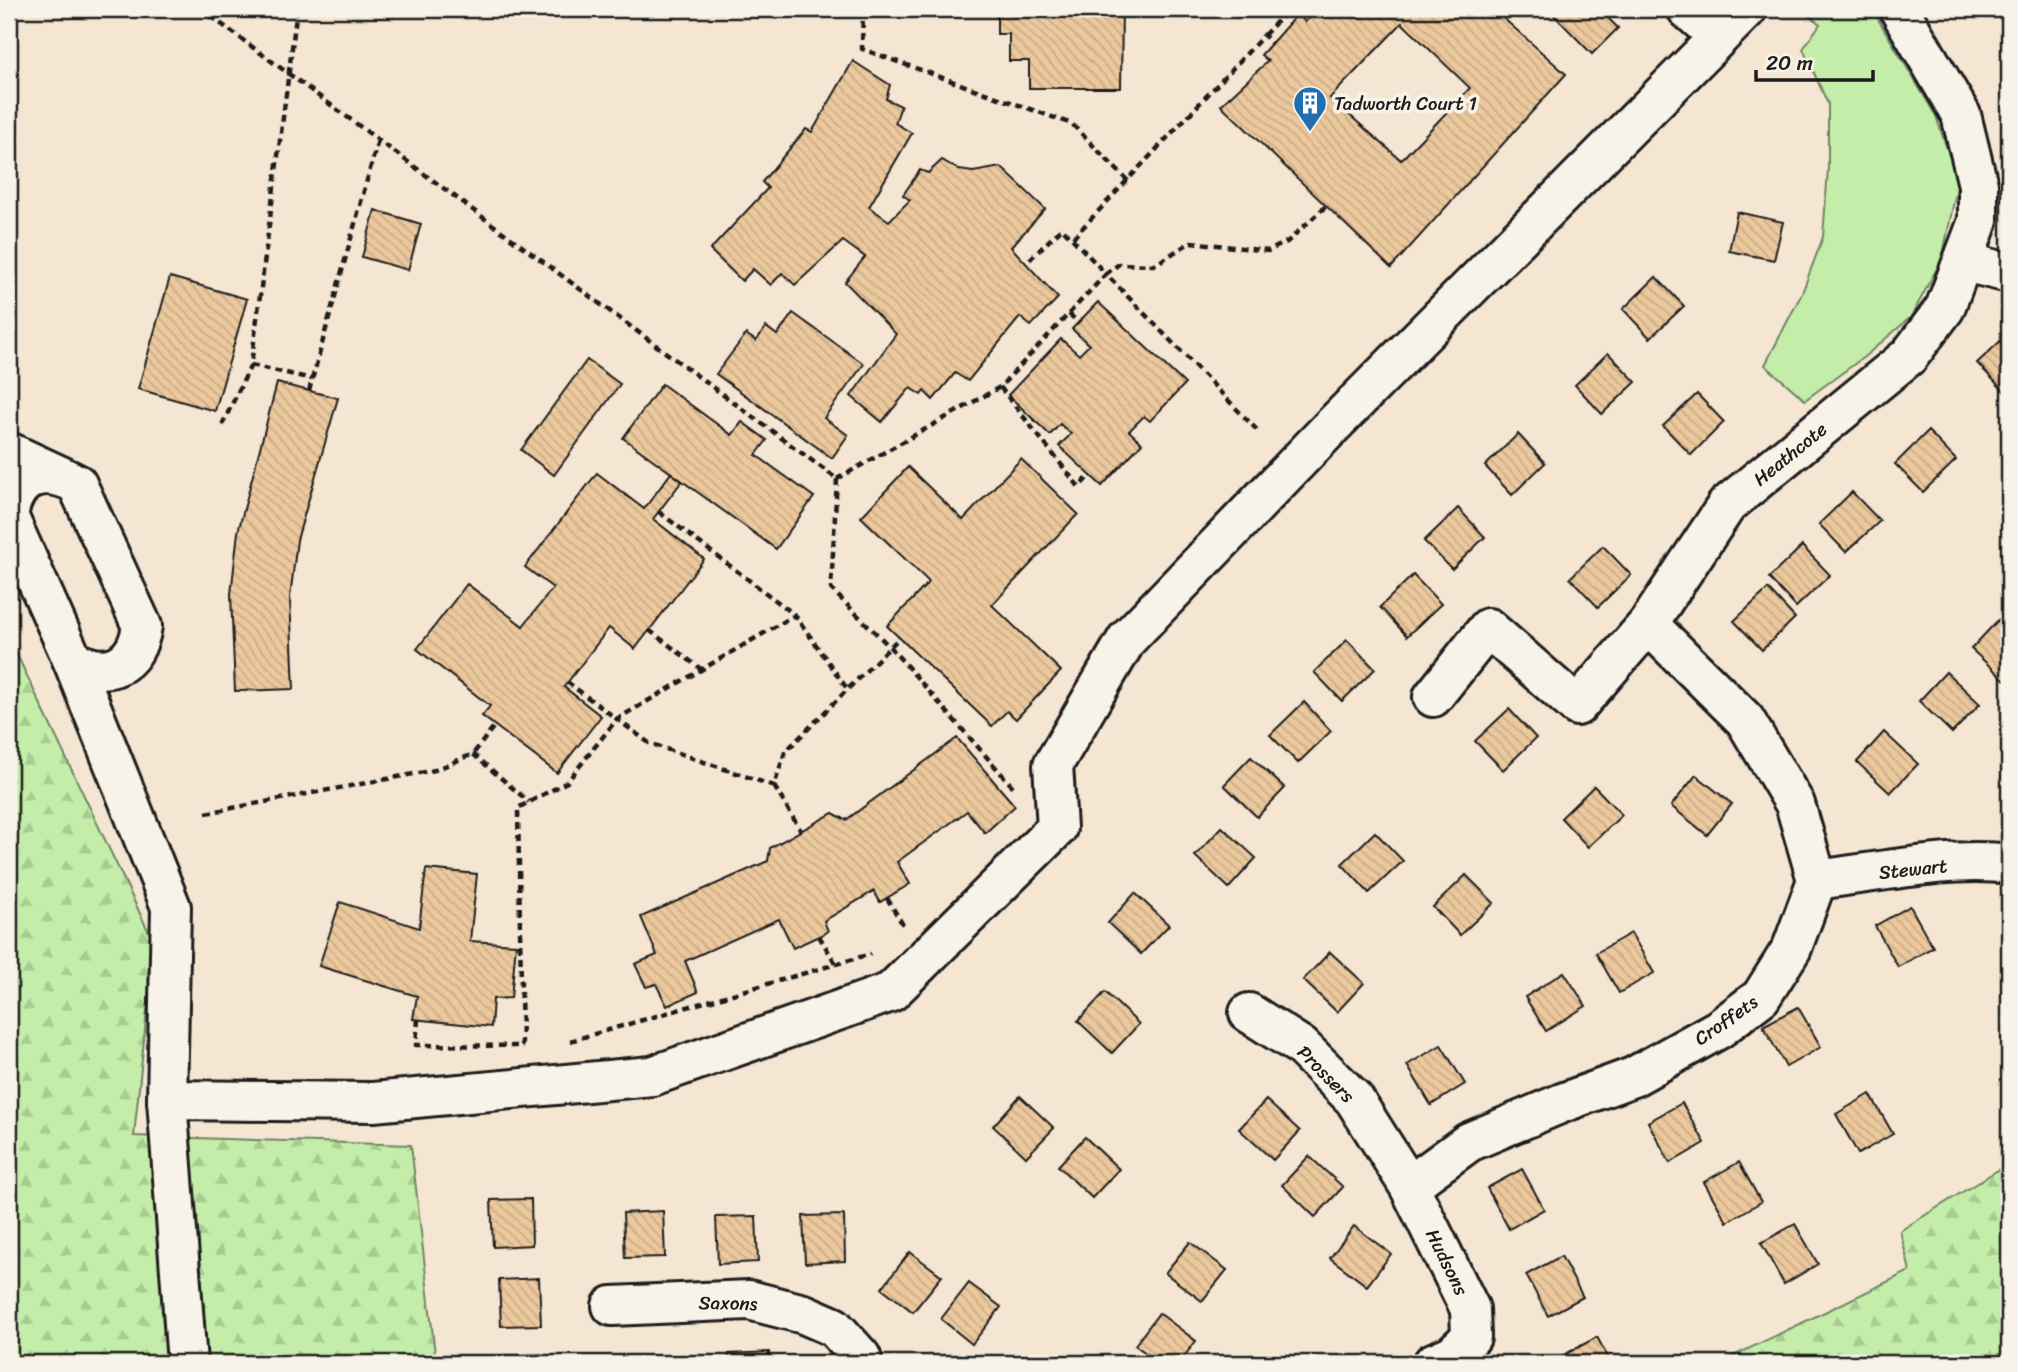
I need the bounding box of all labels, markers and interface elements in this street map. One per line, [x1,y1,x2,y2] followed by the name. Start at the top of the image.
[1756,38,1873,82] scale bar
[1766,44,1813,82] text: 20 m
[1291,84,1329,133] building icon: Tadworth Court 1
[1334,87,1477,120] place label: Tadworth Court 1
[1745,413,1835,495] street label: Heathcote
[1877,849,1949,889] street label: Stewart
[1687,986,1765,1054] street label: Croffets
[1289,1037,1363,1111] street label: Prossers
[1417,1223,1478,1301] street label: Hudsons
[698,1286,758,1320] street label: Saxons

